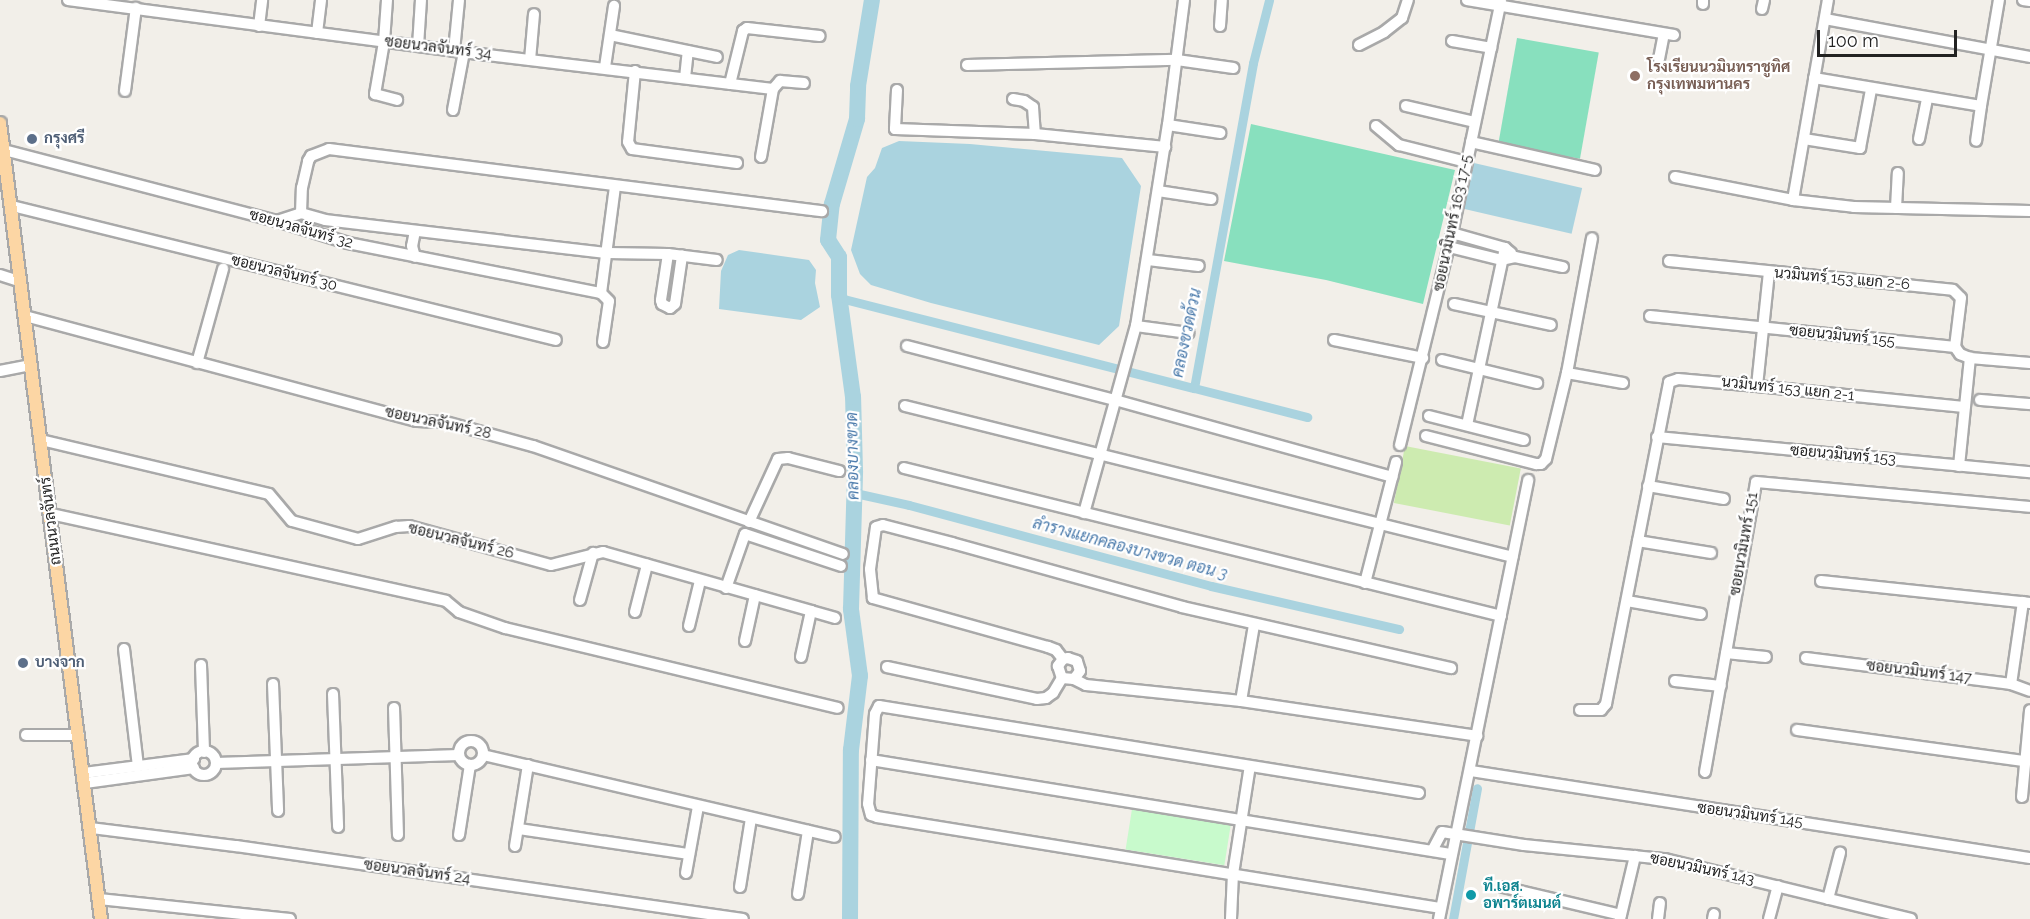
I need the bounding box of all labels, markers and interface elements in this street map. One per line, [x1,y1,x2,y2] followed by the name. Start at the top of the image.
[1820,18,1960,56] scale bar
[1828,30,1879,51] text: 100 m
[384,33,492,63] street label: ซอยนวลจันทร์ 34
[1647,58,1790,93] place label: โรงเรียนนวมินทราชูทิศ กรุงเทพมหานคร
[1628,69,1642,83] marker: โรงเรียนนวมินทราชูทิศ กรุงเทพมหานคร
[44,130,84,148] place label: กรุงศรี
[25,132,39,146] marker: กรุงศรี
[1430,153,1476,293] street label: ซอยนวมินทร์ 163 17-5
[247,206,355,252] street label: ซอยนวลจันทร์ 32
[229,251,339,295] street label: ซอยนวลจันทร์ 30
[1773,264,1911,294] street label: นวมินทร์ 153 แยก 2-6
[1168,287,1206,379] water label: คลองขวดด้วน
[1788,321,1896,351] street label: ซอยนวมินทร์ 155
[1721,373,1855,405] street label: นวมินทร์ 153 แยก 2-1
[383,403,493,443] street label: ซอยนวลจันทร์ 28
[843,412,863,500] water label: คลองบางขวด
[1789,441,1897,469] street label: ซอยนวมินทร์ 153
[37,476,65,566] street label: ถนนนวลจันทร์
[1726,491,1762,597] street label: ซอยนวมินทร์ 151
[1030,514,1230,584] water label: ลำรางแยกคลองบางขวด ตอน 3
[406,519,516,563] street label: ซอยนวลจันทร์ 26
[35,654,85,672] place label: บางจาก
[16,656,30,670] marker: บางจาก
[1865,657,1973,687] street label: ซอยนวมินทร์ 147
[1696,799,1804,831] street label: ซอยนวมินทร์ 145
[1648,849,1756,889] street label: ซอยนวมินทร์ 143
[363,856,471,888] street label: ซอยนวลจันทร์ 24
[1483,877,1561,912] place label: ที.เอส. อพาร์ตเมนต์
[1464,888,1478,902] marker: ที.เอส. อพาร์ตเมนต์

